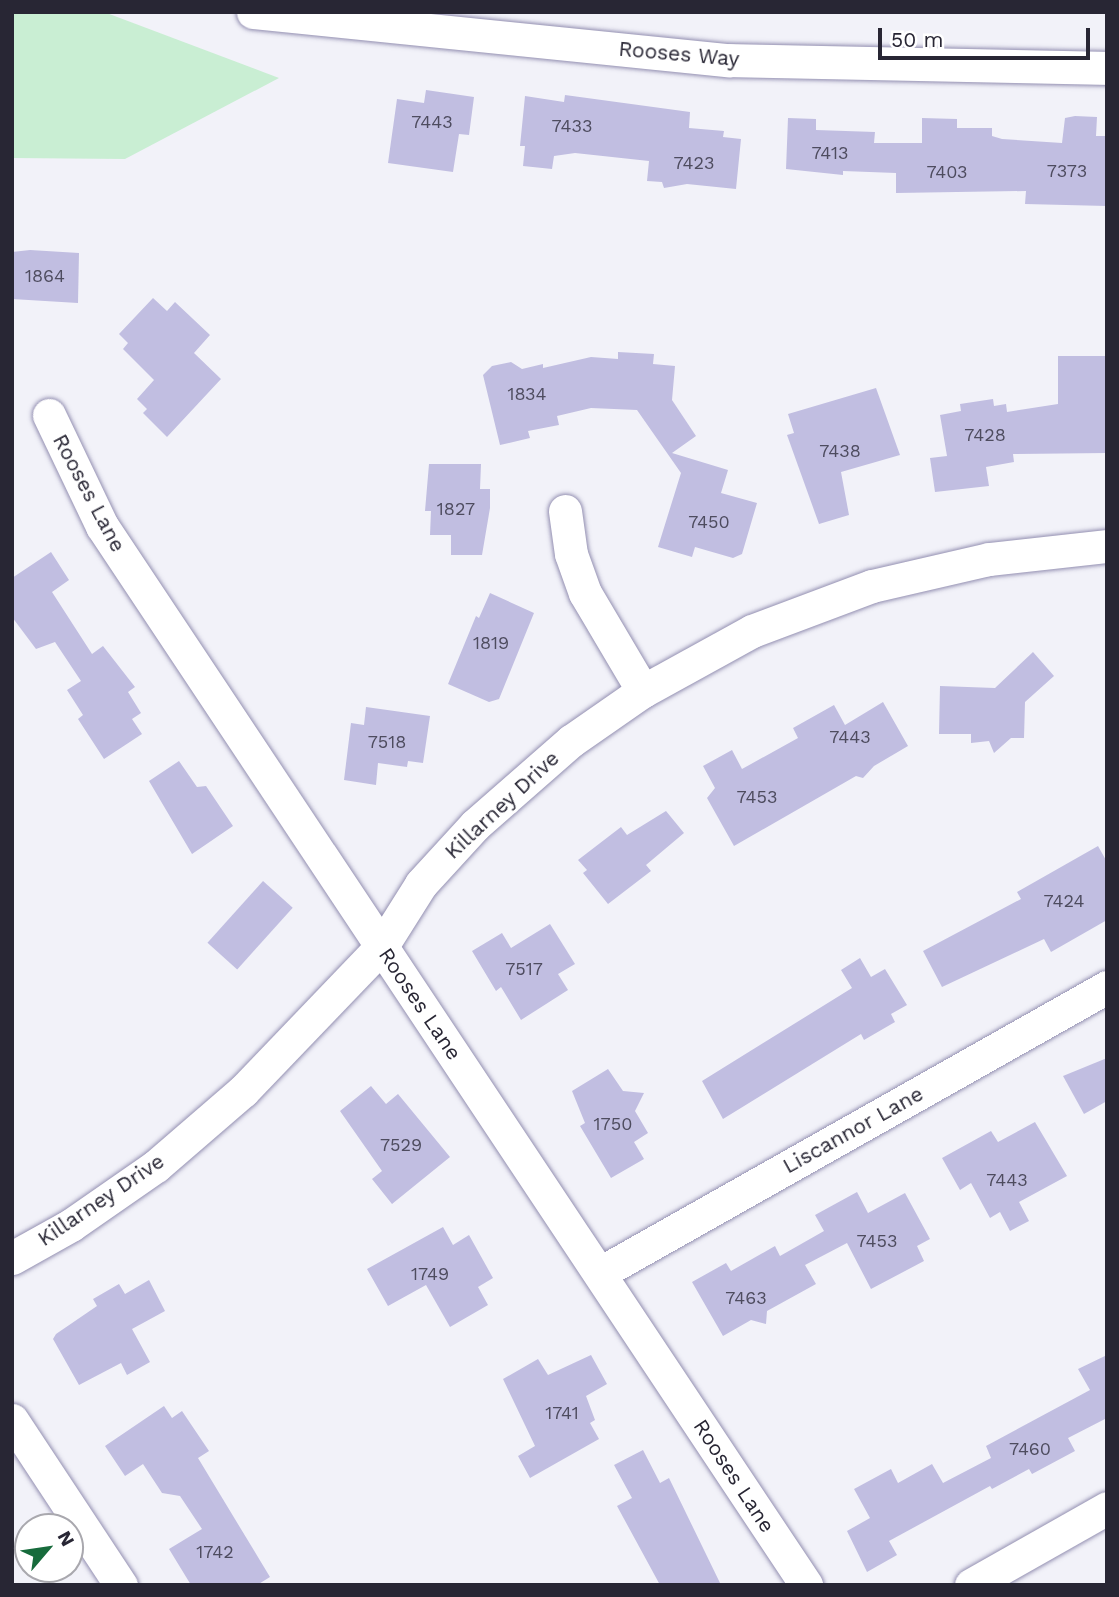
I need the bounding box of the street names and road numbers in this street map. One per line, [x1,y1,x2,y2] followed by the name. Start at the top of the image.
[617,36,741,72] street label: Rooses Way
[47,430,131,556] street label: Rooses Lane
[439,745,565,865] street label: Killarney Drive
[373,943,467,1065] street label: Rooses Lane
[778,1081,928,1179] street label: Liscannor Lane
[33,1148,169,1252] street label: Killarney Drive
[688,1415,780,1537] street label: Rooses Lane

